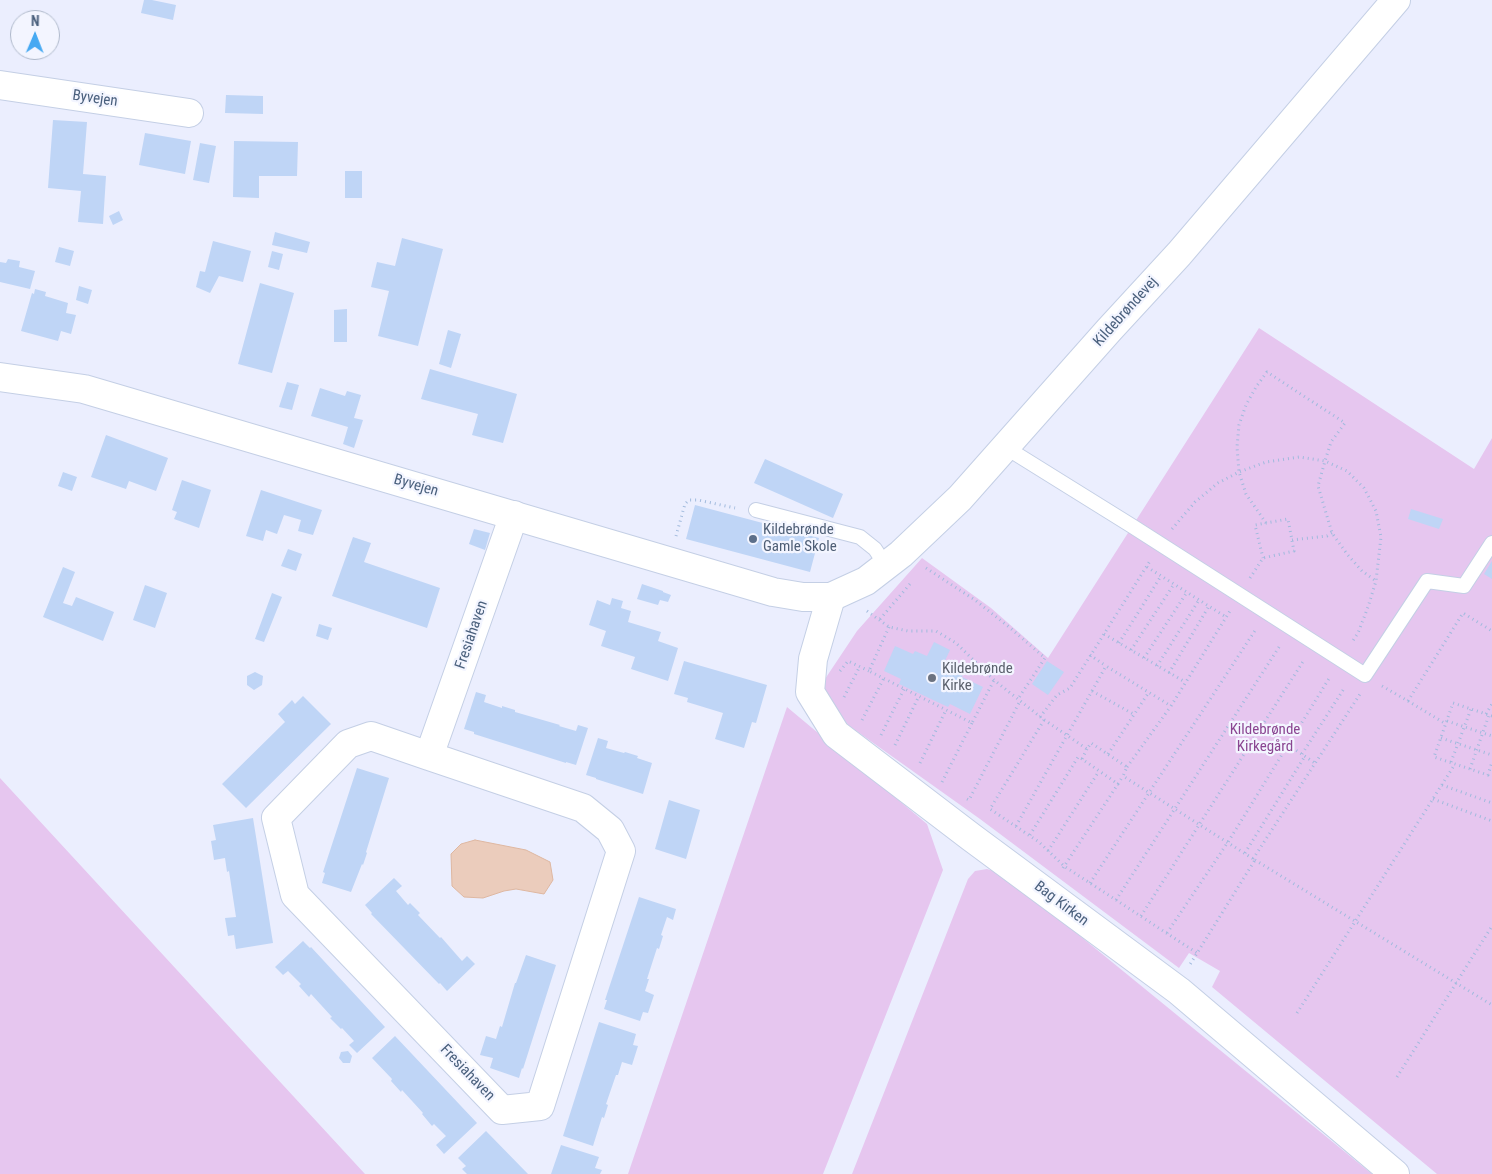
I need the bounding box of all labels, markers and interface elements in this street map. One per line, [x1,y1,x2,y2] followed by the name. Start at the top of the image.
[10,10,60,60] north arrow
[31,13,40,29] text: N
[71,87,119,111] street label: Byvejen
[1090,274,1162,350] street label: Kildebrøndevej
[392,471,440,501] street label: Byvejen
[763,521,837,556] place label: Kildebrønde Gamle Skole
[747,533,759,545] marker: Kildebrønde Gamle Skole
[452,599,492,671] street label: Fresiahaven
[942,660,1013,695] place label: Kildebrønde Kirke
[926,672,938,684] marker: Kildebrønde Kirke
[1230,721,1300,756] park label: Kildebrønde Kirkegård
[1030,878,1092,930] street label: Bag Kirken
[436,1041,498,1105] street label: Fresiahaven

